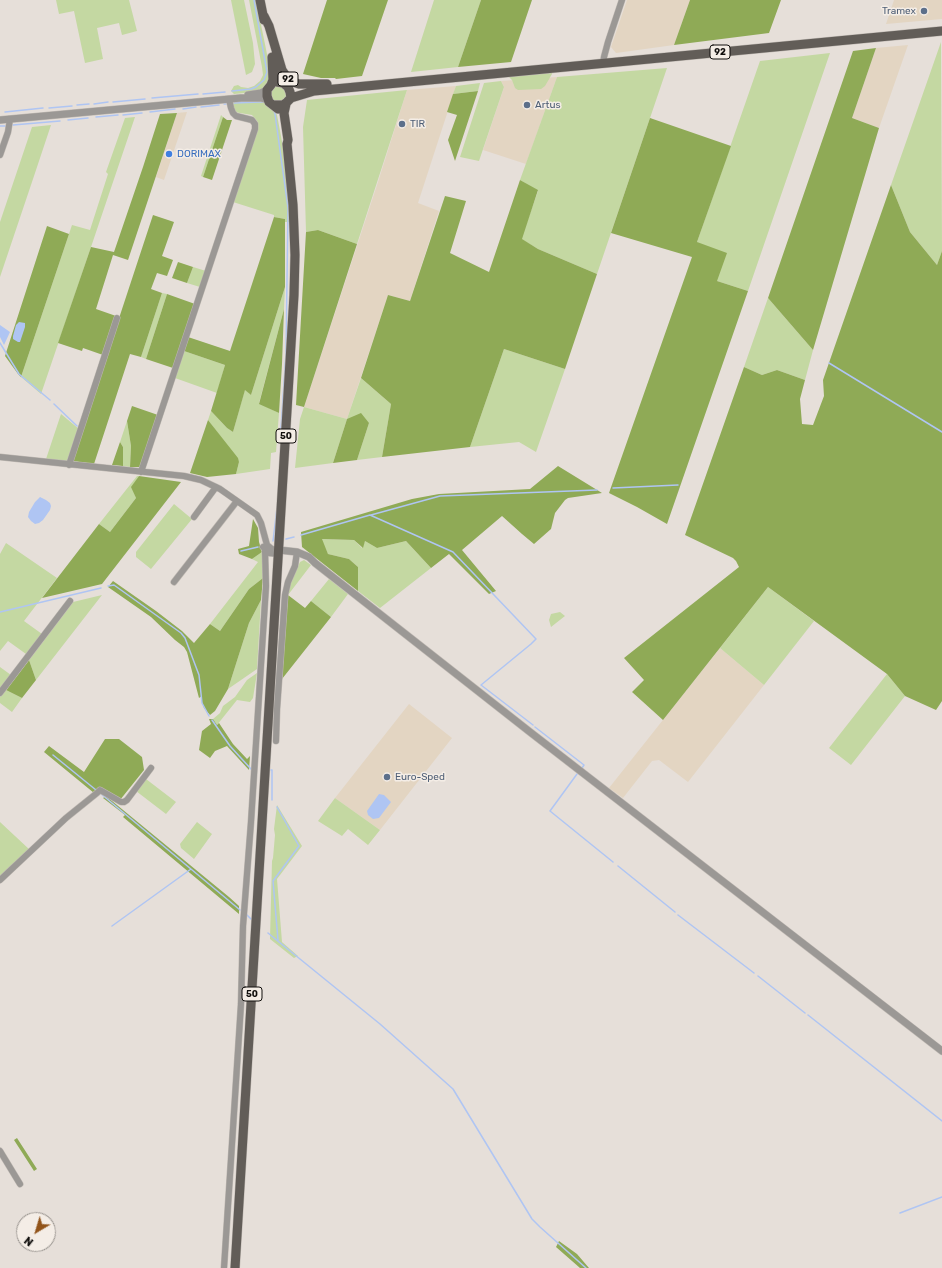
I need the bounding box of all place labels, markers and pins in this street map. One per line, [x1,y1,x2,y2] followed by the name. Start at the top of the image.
[882,5,916,17] place label: Tramex
[919,6,929,16] marker: Tramex
[535,99,561,111] place label: Artus
[522,100,532,110] marker: Artus
[410,118,425,130] place label: TIR
[397,119,407,129] marker: TIR
[177,148,221,160] place label: DORIMAX
[164,149,174,159] marker: DORIMAX
[395,771,445,783] place label: Euro-Sped
[382,772,392,782] marker: Euro-Sped

